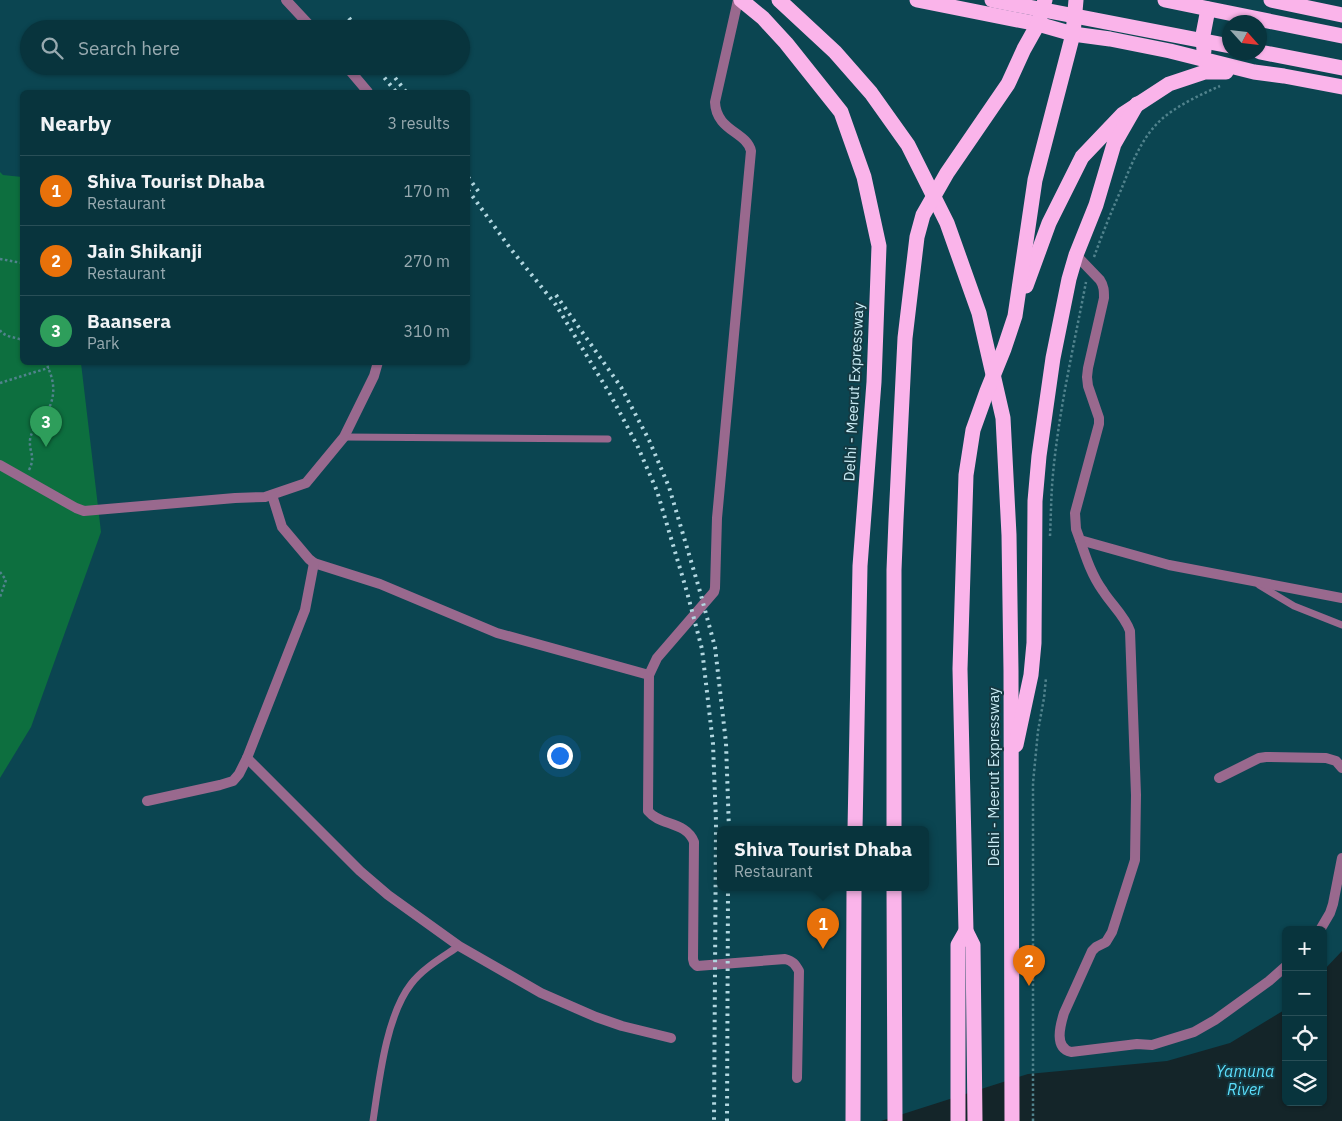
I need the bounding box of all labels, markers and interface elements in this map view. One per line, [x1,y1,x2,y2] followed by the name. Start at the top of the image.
[1222,15,1267,60] north arrow
[20,20,470,75] search box
[38,34,66,62] icon: search
[78,36,180,60] text: Search here
[40,109,111,137] text: Nearby
[387,113,450,133] text: 3 results
[87,169,265,193] text: Shiva Tourist Dhaba
[51,181,61,201] text: 1
[403,181,450,201] text: 170 m
[87,193,166,213] text: Restaurant
[87,239,202,263] text: Jain Shikanji
[51,251,61,271] text: 2
[403,251,450,271] text: 270 m
[87,263,166,283] text: Restaurant
[839,302,868,482] street label: Delhi - Meerut Expressway
[87,309,171,333] text: Baansera
[51,321,61,341] text: 3
[403,321,450,341] text: 310 m
[87,333,119,353] text: Park
[30,406,62,447] pin: 3
[984,687,1003,867] street label: Delhi - Meerut Expressway
[547,743,573,769] your location
[717,826,929,891] popup
[734,837,912,861] text: Shiva Tourist Dhaba
[734,861,813,881] text: Restaurant
[807,908,839,949] pin: 1
[1282,926,1327,1106] map controls
[1282,926,1327,971] button: +
[1013,945,1045,986] pin: 2
[1282,971,1327,1016] button: −
[1282,1016,1327,1061] button: locate
[1216,1061,1274,1099] water label: Yamuna River
[1282,1061,1327,1106] button: layers

